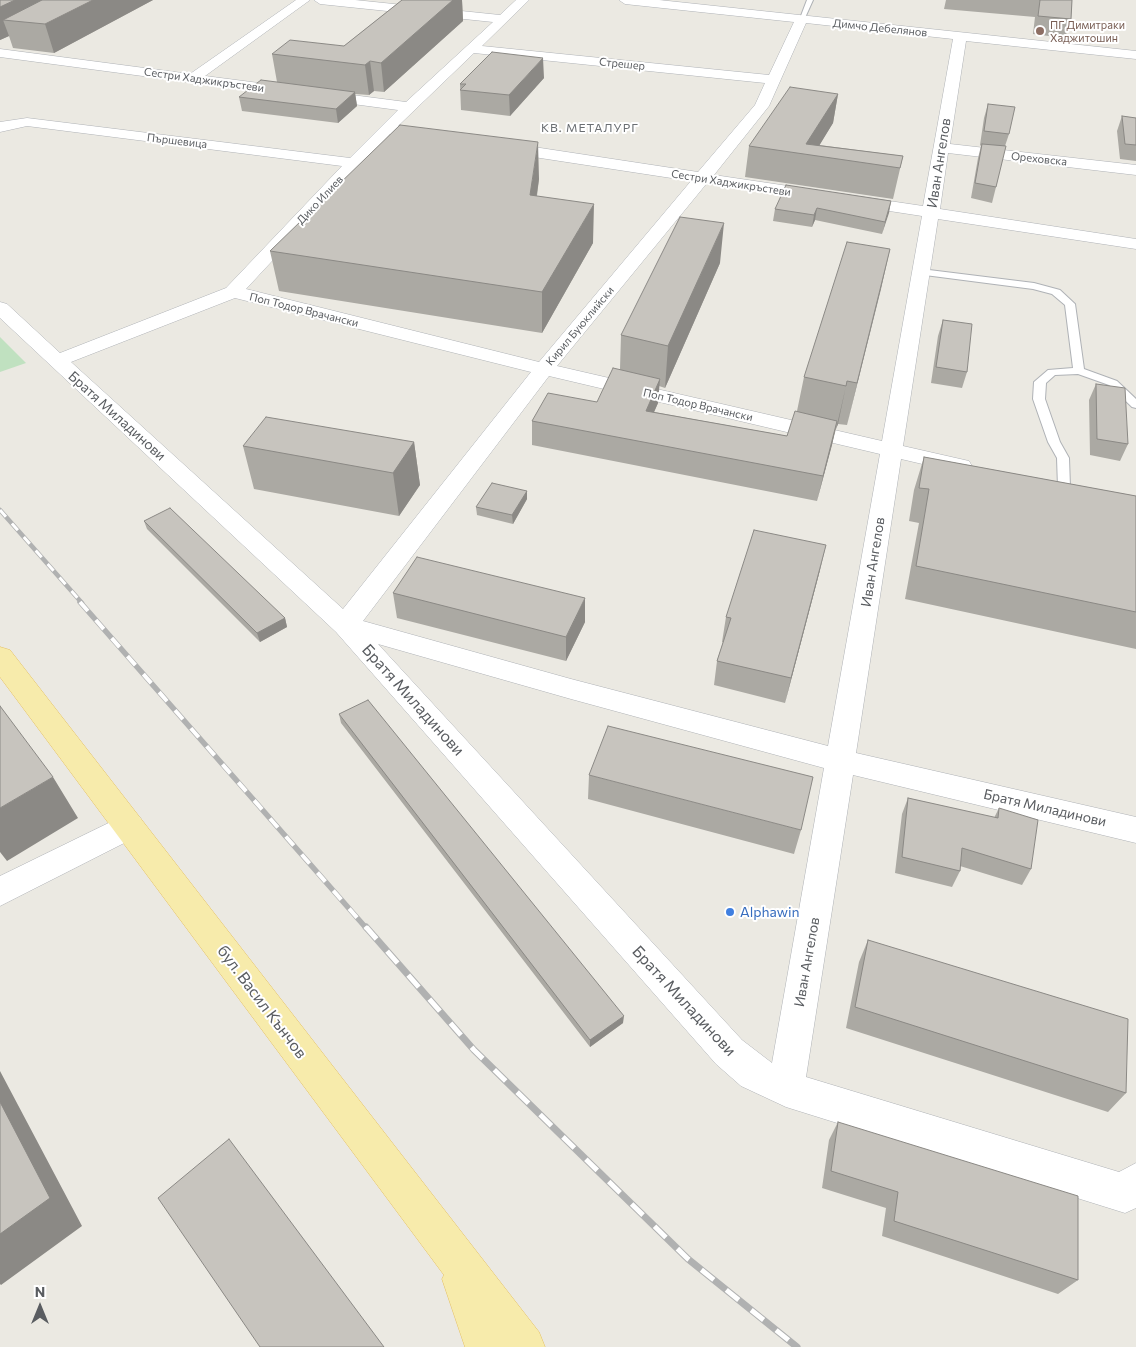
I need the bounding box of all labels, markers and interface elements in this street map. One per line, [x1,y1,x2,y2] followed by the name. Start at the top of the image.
[832,16,928,40] street label: Димчо Дебелянов
[1050,18,1125,44] place label: ПГ Димитраки Хаджитошин
[1034,25,1046,37] marker: ПГ Димитраки Хаджитошин
[598,55,646,73] street label: Стрешер
[143,65,265,95] street label: Сестри Хаджикръстеви
[924,117,954,209] street label: Иван Ангелов
[540,121,640,135] district label: КВ. МЕТАЛУРГ
[146,131,208,151] street label: Пършевица
[1010,149,1068,169] street label: Ореховска
[670,167,792,199] street label: Сестри Хаджикръстеви
[294,173,346,227] street label: Дико Илиев
[543,284,617,368] street label: Кирил Буюклийски
[248,290,360,330] street label: Поп Тодор Врачански
[65,368,169,464] street label: Братя Миладинови
[642,386,754,424] street label: Поп Тодор Врачански
[858,516,888,608] street label: Иван Ангелов
[358,640,468,760] street label: Братя Миладинови
[982,786,1108,830] street label: Братя Миладинови
[740,904,800,920] place label: Alphawin
[724,906,736,918] marker: Alphawin
[791,916,823,1008] street label: Иван Ангелов
[213,942,311,1062] street label: бул. Васил Кънчов
[628,942,740,1060] street label: Братя Миладинови
[15,1282,65,1332] north arrow
[35,1283,45,1300] text: N

